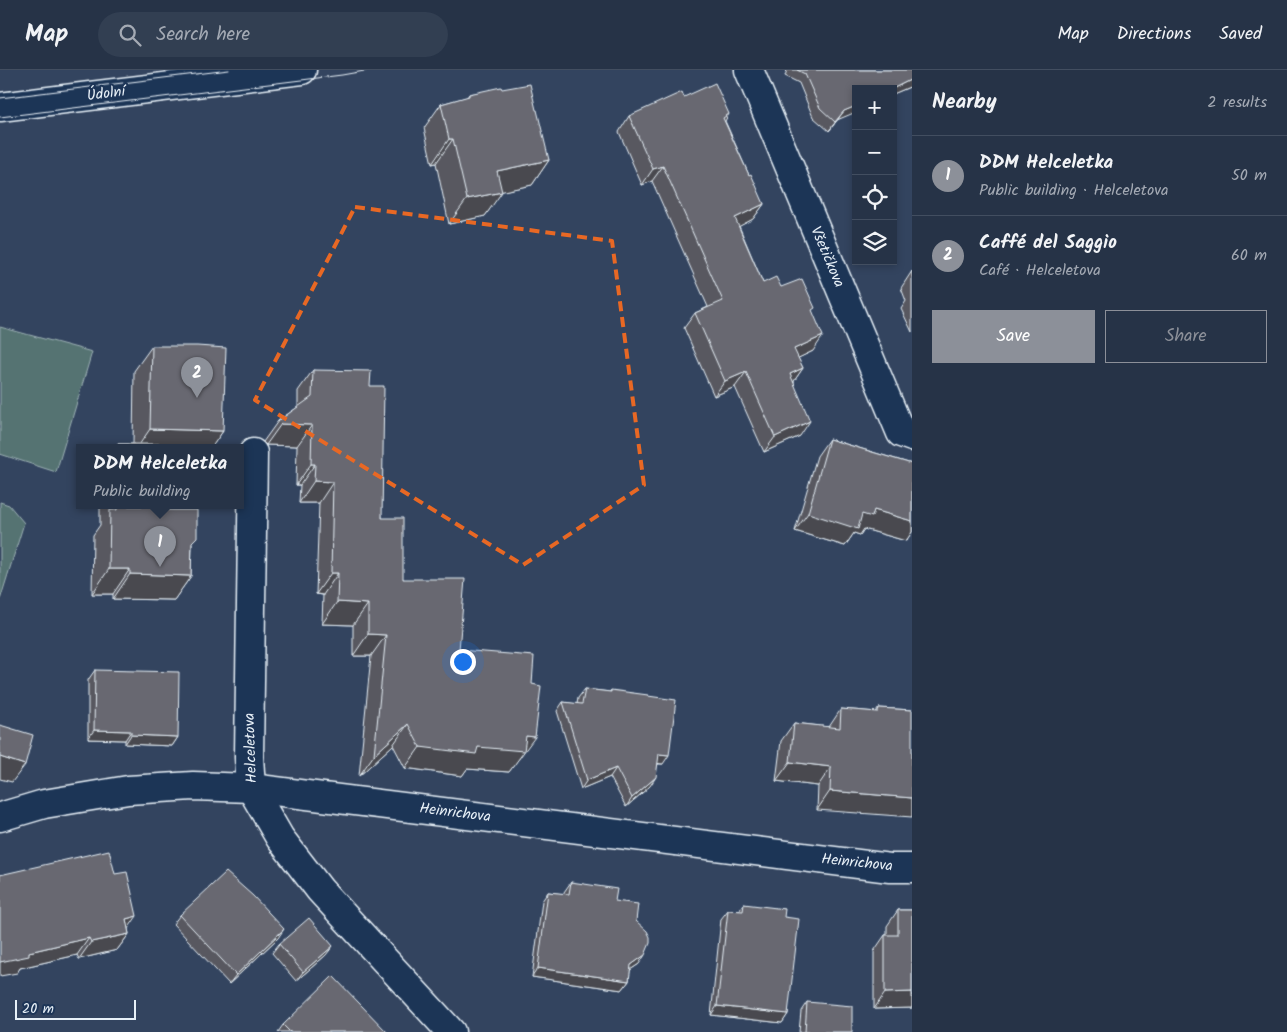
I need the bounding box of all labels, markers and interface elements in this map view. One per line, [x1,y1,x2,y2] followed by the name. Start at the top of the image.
[98,12,448,57] search box
[25,15,68,54] text: Map
[156,20,250,50] text: Search here
[1057,20,1089,49] text: Map
[1117,20,1191,49] text: Directions
[1219,20,1262,49] text: Saved
[116,21,144,49] icon: search
[85,79,129,108] street label: Údolní
[852,85,897,265] map controls
[852,85,897,130] button: +
[932,86,997,119] text: Nearby
[1207,90,1267,115] text: 2 results
[852,130,897,175] button: −
[979,148,1113,178] text: DDM Helceletka
[946,163,950,188] text: 1
[1231,163,1267,188] text: 50 m
[852,175,897,220] button: locate
[979,178,1168,203] text: Public building · Helceletova
[852,220,897,265] button: layers
[803,223,851,291] street label: Všetičkova
[979,228,1117,258] text: Caffé del Saggio
[943,243,953,268] text: 2
[1231,243,1267,268] text: 60 m
[979,258,1101,283] text: Café · Helceletova
[932,310,1095,363] button: Save
[1105,310,1267,363] button: Share
[181,357,213,398] pin: 2
[76,444,244,509] popup
[93,449,227,479] text: DDM Helceletka
[93,479,191,504] text: Public building
[144,526,176,567] pin: 1
[450,649,476,675] your location
[238,712,264,784] street label: Helceletova
[418,797,492,829] street label: Heinrichova
[820,847,894,879] street label: Heinrichova
[15,997,136,1020] scale bar
[22,998,54,1020] text: 20 m

